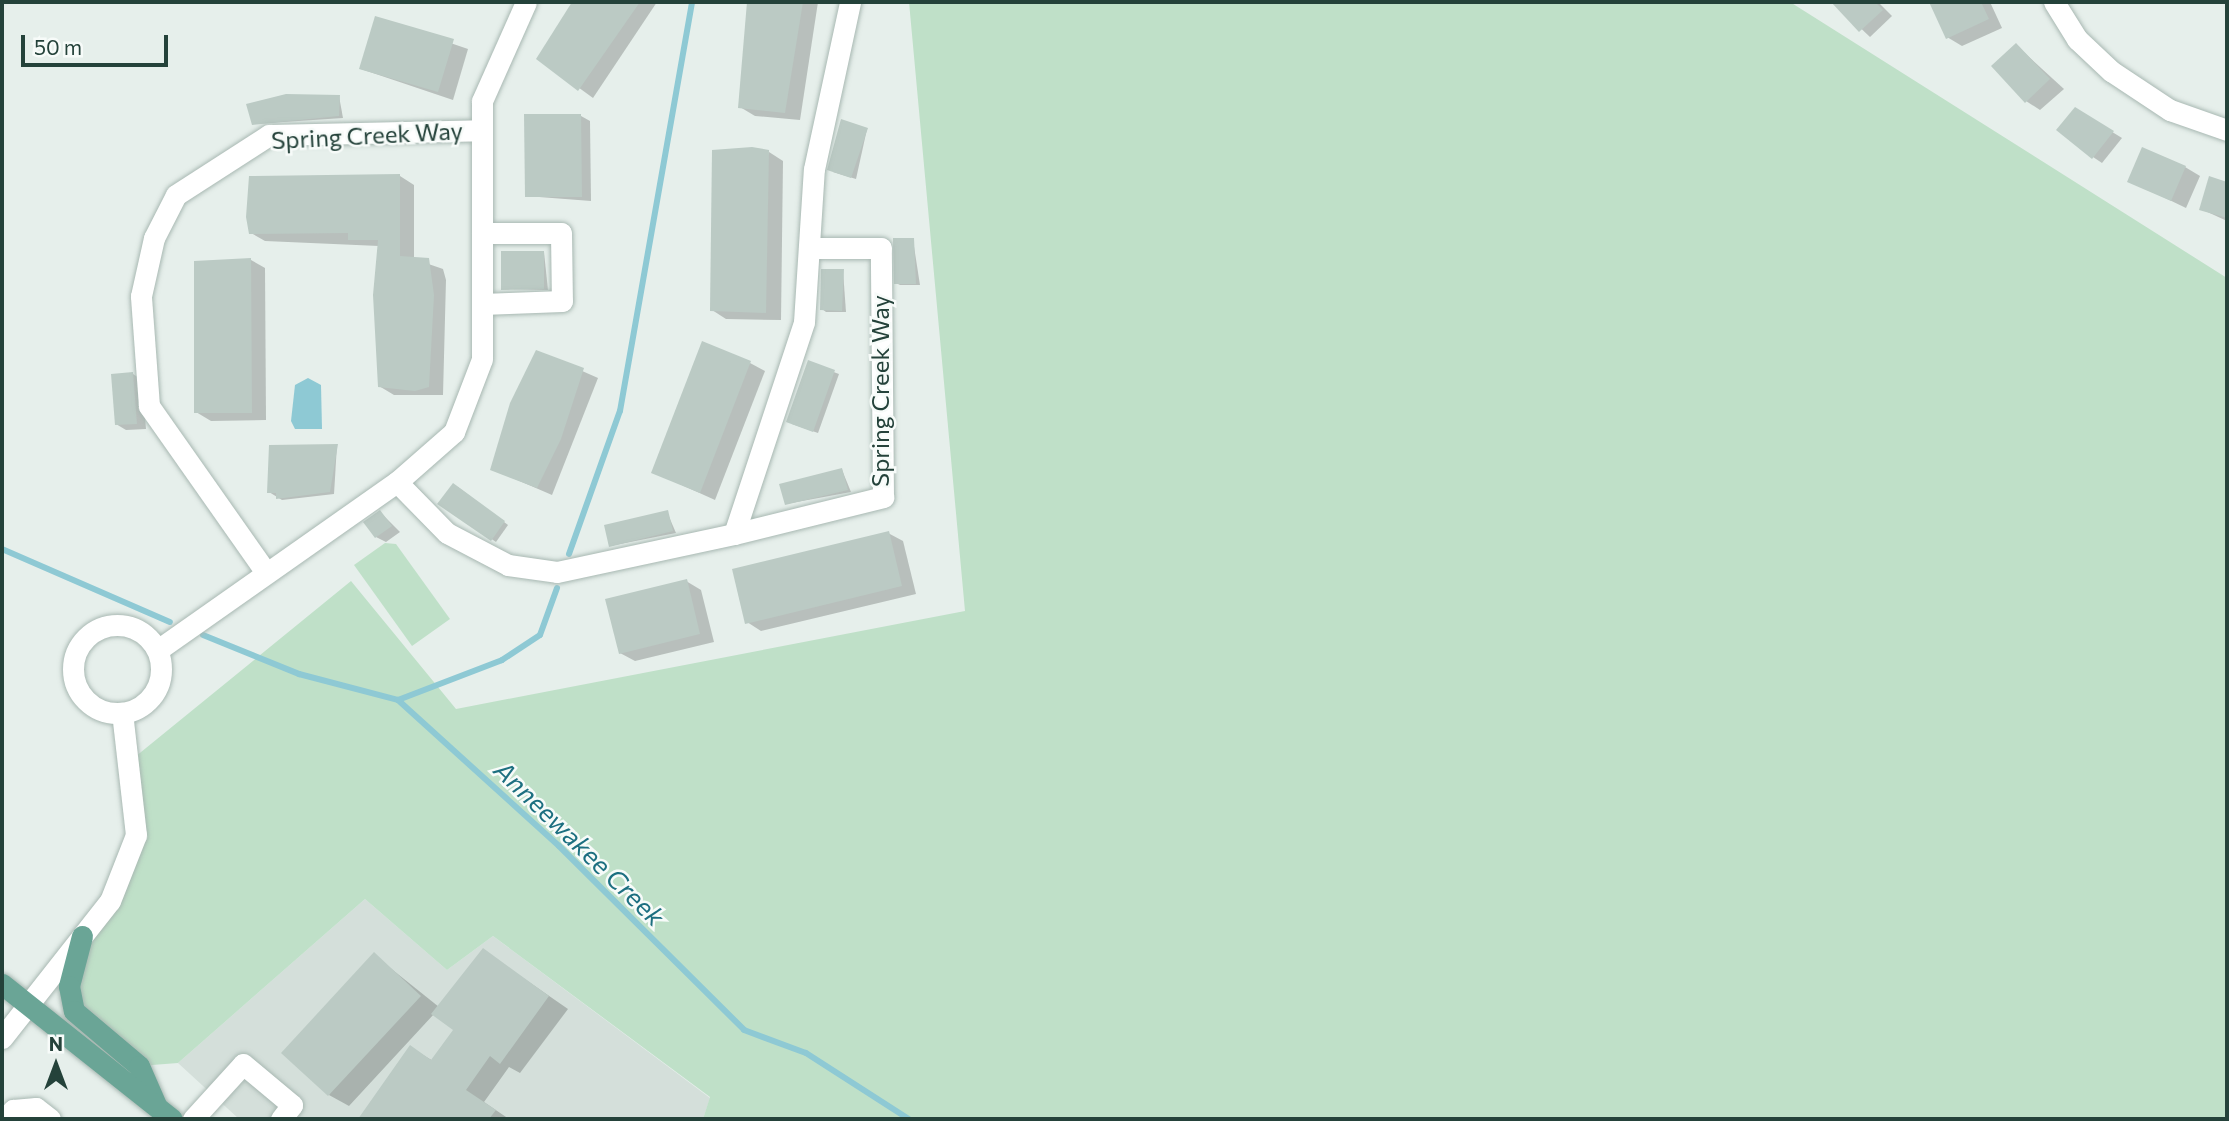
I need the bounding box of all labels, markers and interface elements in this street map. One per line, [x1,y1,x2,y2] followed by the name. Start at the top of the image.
[24,21,172,65] scale bar
[34,34,82,59] text: 50 m
[270,116,464,154] street label: Spring Creek Way
[866,295,894,487] street label: Spring Creek Way
[489,754,671,932] water label: Anneewakee Creek
[21,1030,91,1100] north arrow
[49,1032,63,1055] text: N

